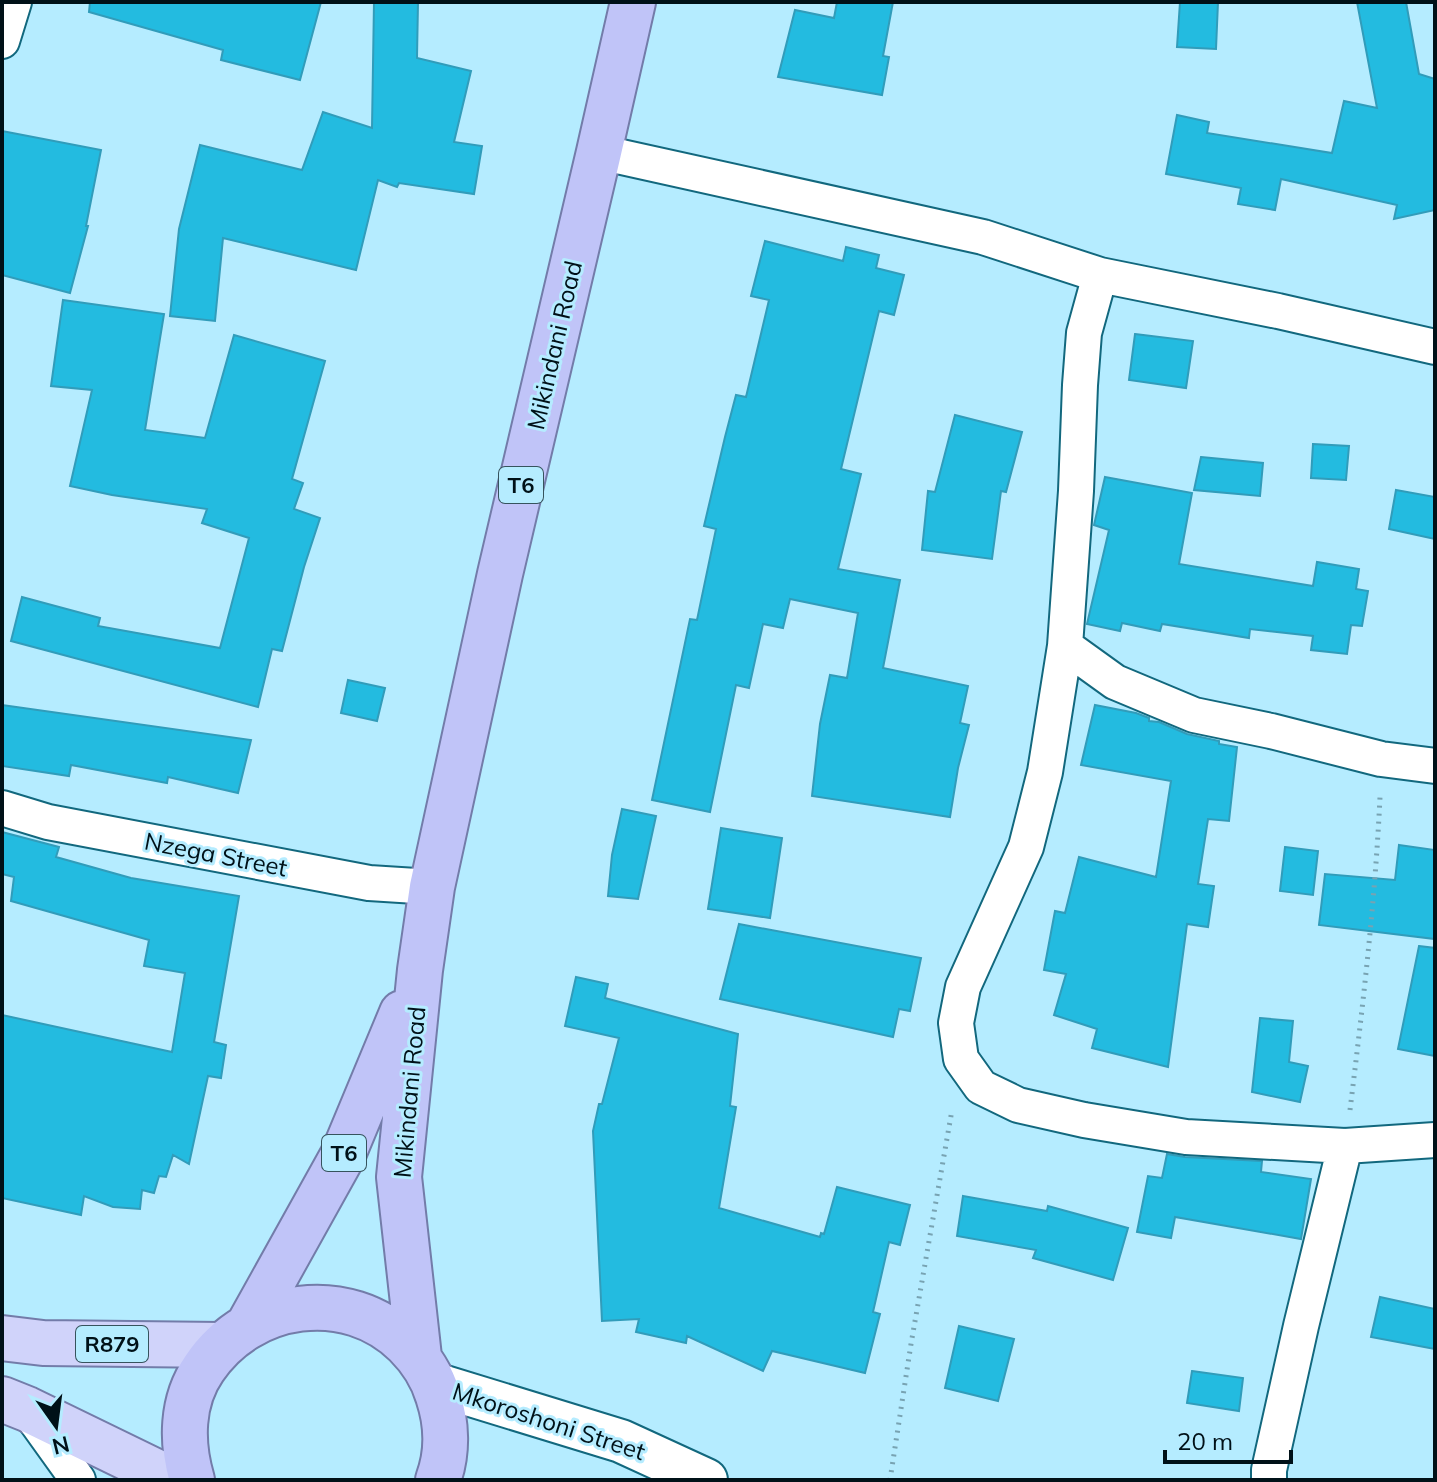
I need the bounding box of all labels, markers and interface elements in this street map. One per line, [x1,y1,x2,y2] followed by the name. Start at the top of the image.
[520,258,588,432] street label: Mikindani Road
[499,467,543,503] road number: T6
[142,825,290,883] street label: Nzega Street
[387,1005,431,1179] street label: Mikindani Road
[322,1135,366,1171] road number: T6
[76,1326,148,1362] road number: R879
[449,1376,649,1466] street label: Mkoroshoni Street
[16,1386,96,1466] north arrow
[1165,1414,1291,1464] scale bar
[1177,1426,1233,1456] text: 20 m
[49,1430,72,1461] text: N

